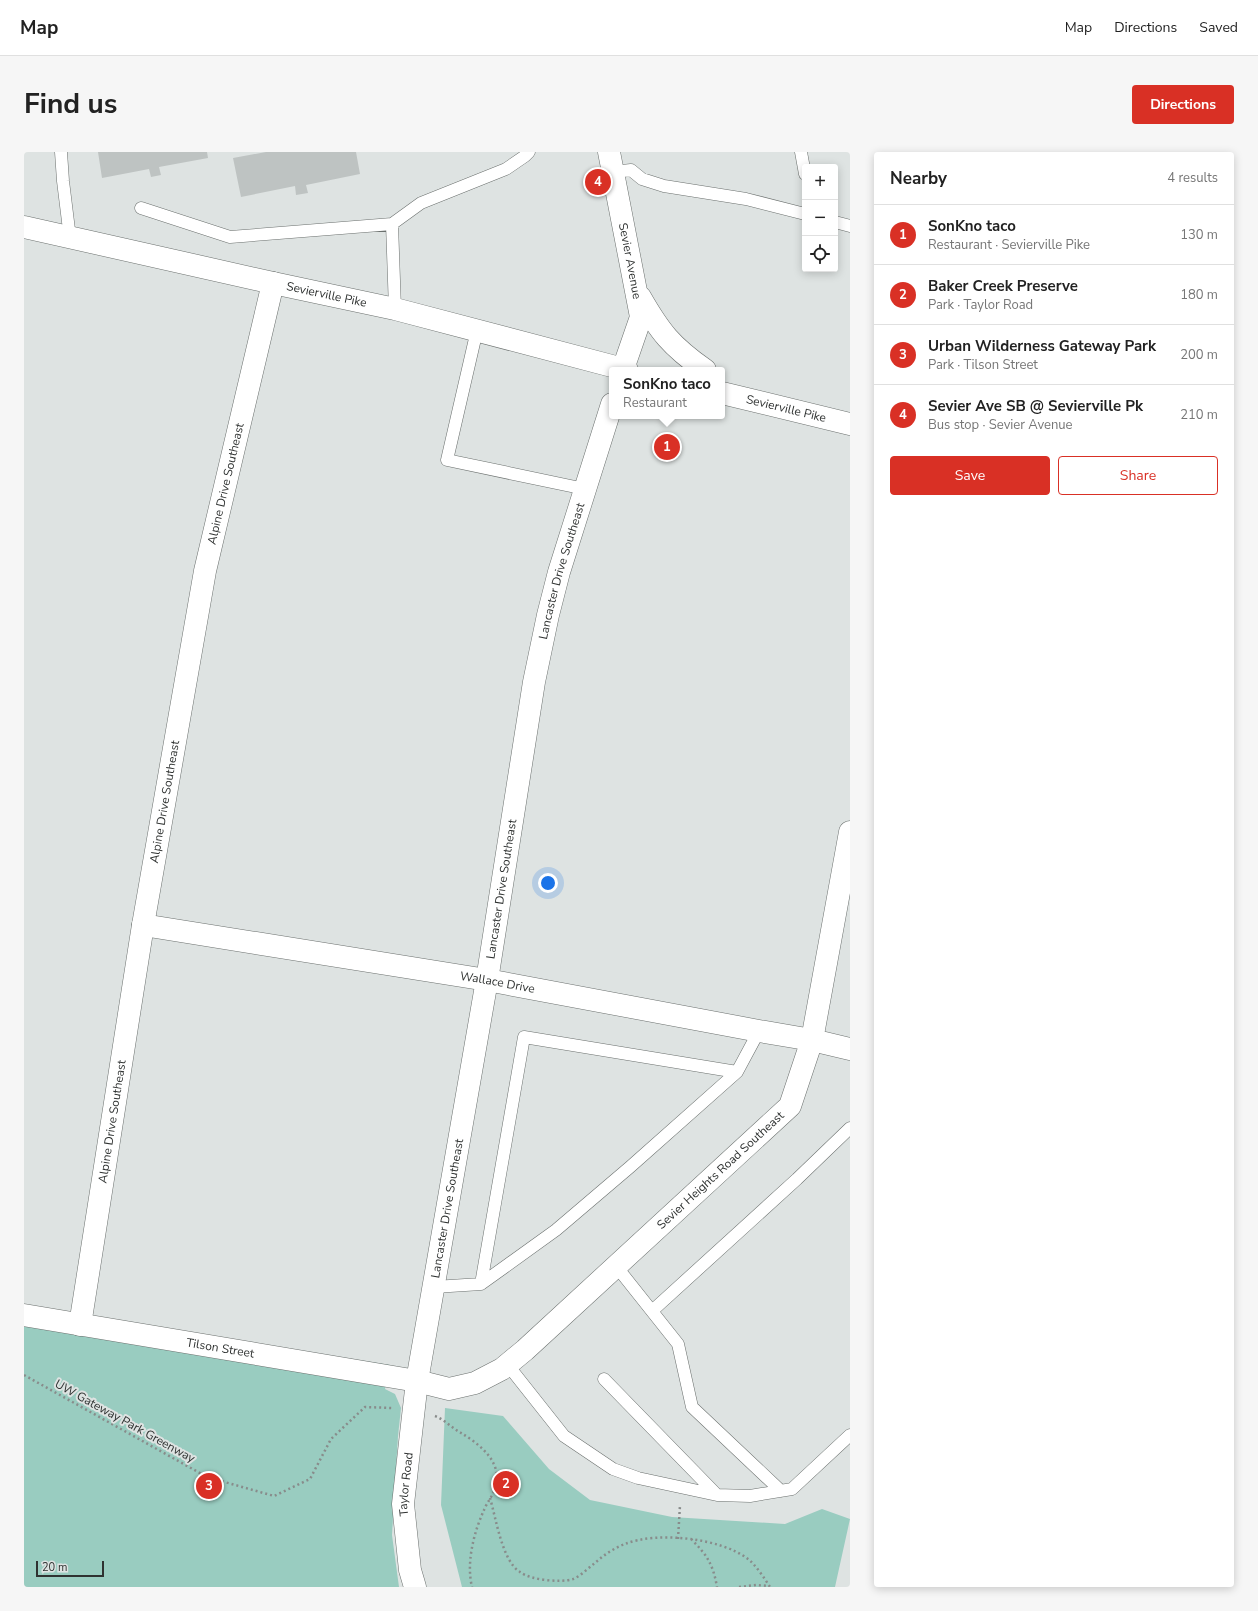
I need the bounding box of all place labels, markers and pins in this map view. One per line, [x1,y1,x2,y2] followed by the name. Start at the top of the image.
[585,167,611,197] pin: 4
[654,432,680,462] pin: 1
[493,1469,519,1499] pin: 2
[196,1471,222,1501] pin: 3

